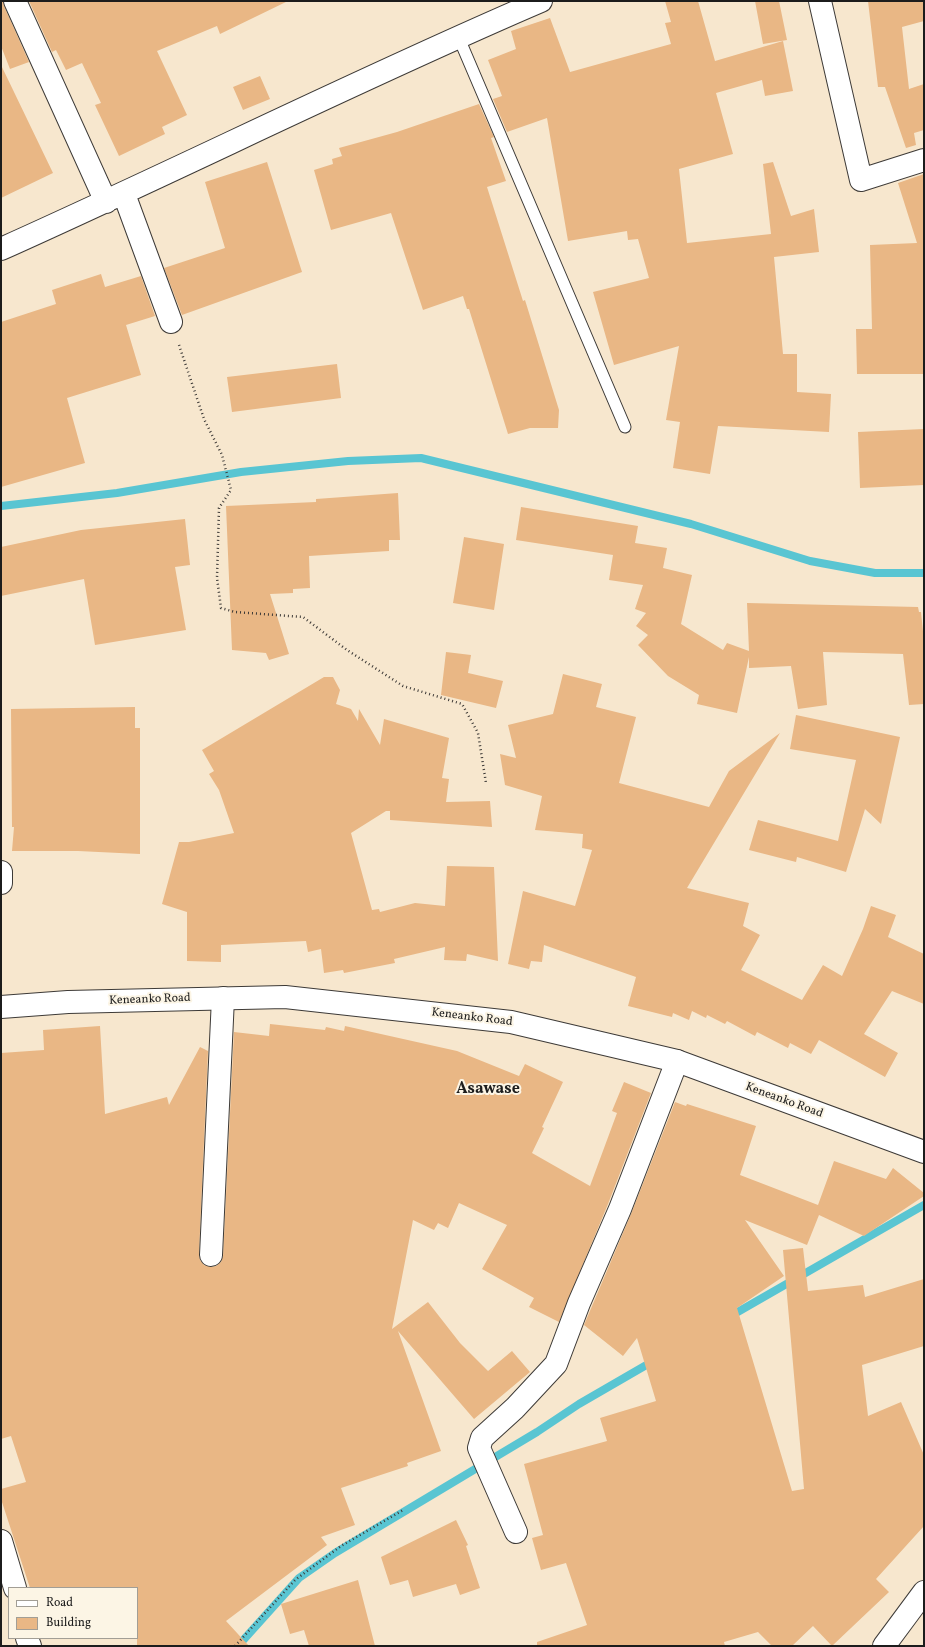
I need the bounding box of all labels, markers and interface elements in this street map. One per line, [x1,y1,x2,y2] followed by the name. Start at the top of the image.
[109,991,191,1009] street label: Keneanko Road
[431,1006,513,1030] street label: Keneanko Road
[456,1080,520,1100] district label: Asawase
[743,1080,825,1122] street label: Keneanko Road
[8,1587,138,1639] legend
[46,1595,73,1611] text: Road
[46,1615,91,1631] text: Building

